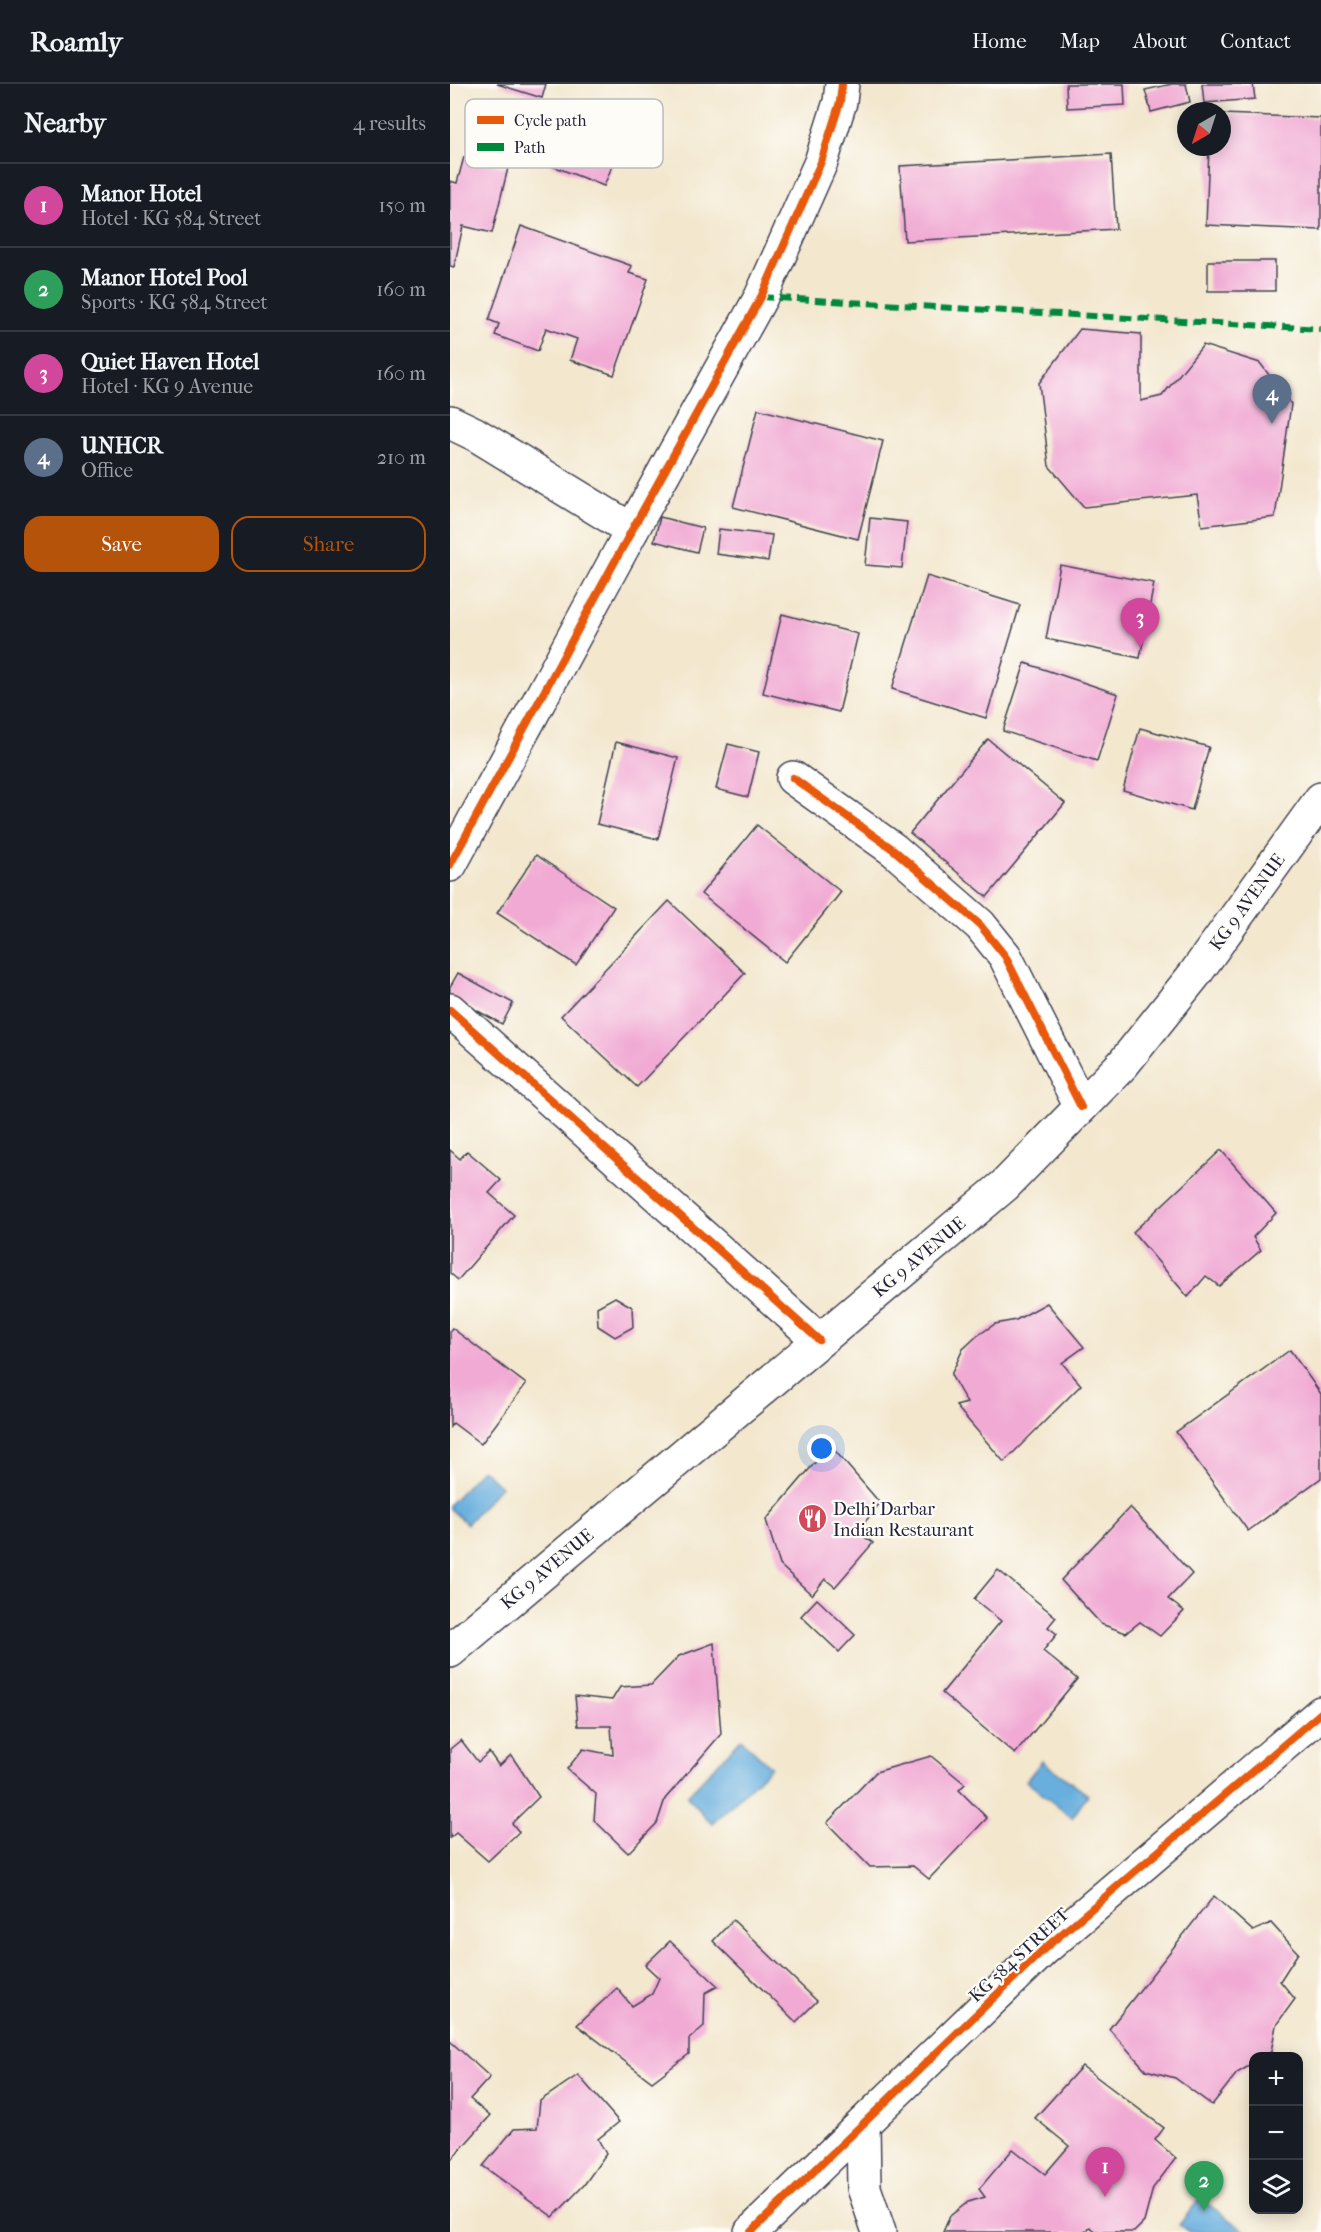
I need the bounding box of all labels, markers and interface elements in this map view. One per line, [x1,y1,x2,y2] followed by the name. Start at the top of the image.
[30,25,122,58] text: Roamly
[972,29,1027,53] text: Home
[1060,29,1100,53] text: Map
[1133,29,1187,53] text: About
[1220,29,1291,53] text: Contact
[465,99,663,168] legend
[1177,102,1231,156] north arrow
[24,108,106,139] text: Nearby
[514,111,586,130] text: Cycle path
[353,112,426,135] text: 4 results
[514,138,546,157] text: Path
[81,181,202,207] text: Manor Hotel
[40,194,47,217] text: 1
[378,194,426,217] text: 150 m
[81,207,261,230] text: Hotel · KG 584 Street
[81,265,248,291] text: Manor Hotel Pool
[38,278,49,301] text: 2
[376,278,426,301] text: 160 m
[81,291,268,314] text: Sports · KG 584 Street
[81,349,259,375] text: Quiet Haven Hotel
[39,362,48,385] text: 3
[376,362,426,385] text: 160 m
[1252,374,1292,424] pin: 4
[81,375,253,398] text: Hotel · KG 9 Avenue
[81,433,163,459] text: UNHCR
[38,446,49,469] text: 4
[377,446,426,469] text: 210 m
[81,459,133,482] text: Office
[24,516,219,572] button: Save
[231,516,426,572] button: Share
[1120,598,1160,648] pin: 3
[1205,850,1289,955] street label: KG 9 AVENUE
[869,1213,970,1302] street label: KG 9 AVENUE
[807,1434,836,1463] your location
[833,1499,975,1541] place label: Delhi Darbar Indian Restaurant
[796,1503,828,1535] restaurant icon: Delhi Darbar Indian Restaurant
[497,1525,598,1614] street label: KG 9 AVENUE
[965,1903,1074,2007] street label: KG 584 STREET
[1249,2052,1303,2214] map controls
[1249,2052,1303,2106] button: +
[1249,2106,1303,2160] button: −
[1086,2148,1124,2197] pin: 1
[1249,2160,1303,2214] button: layers
[1184,2162,1224,2211] pin: 2

